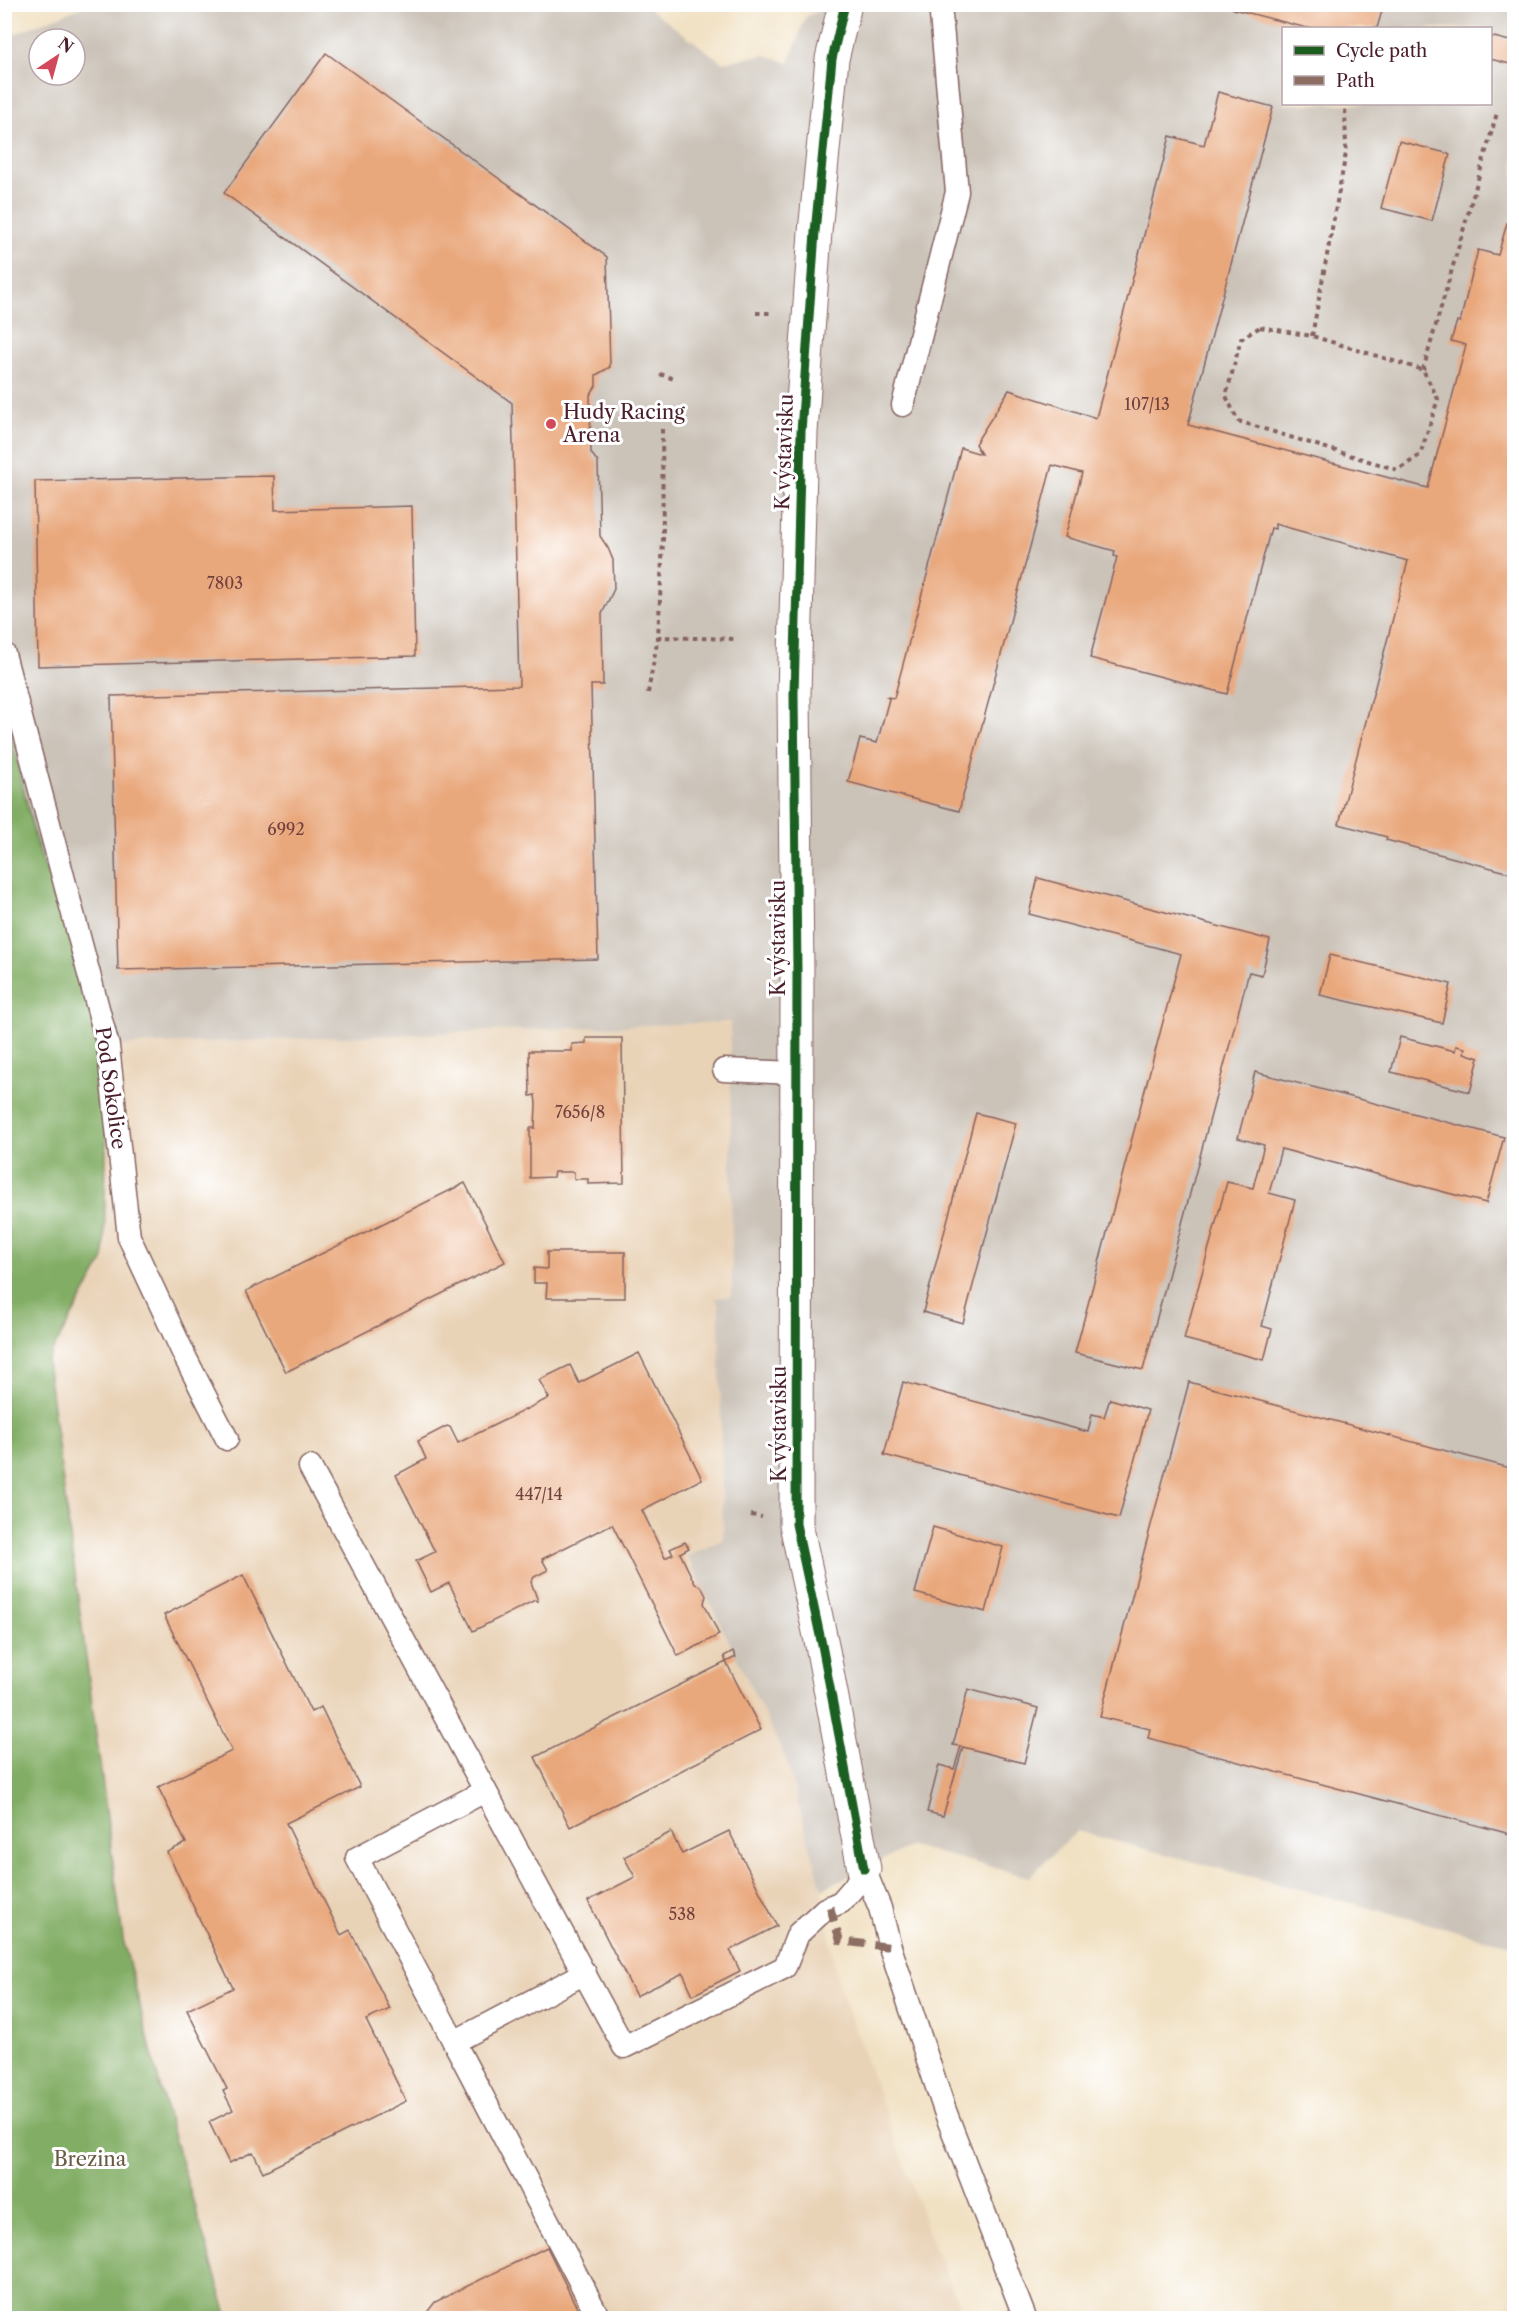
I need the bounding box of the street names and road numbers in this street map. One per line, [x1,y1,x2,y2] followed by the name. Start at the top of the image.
[770,393,798,511] street label: K výstavisku
[766,880,790,996] street label: K výstavisku
[91,1025,131,1151] street label: Pod Sokolice
[767,1366,791,1482] street label: K výstavisku

